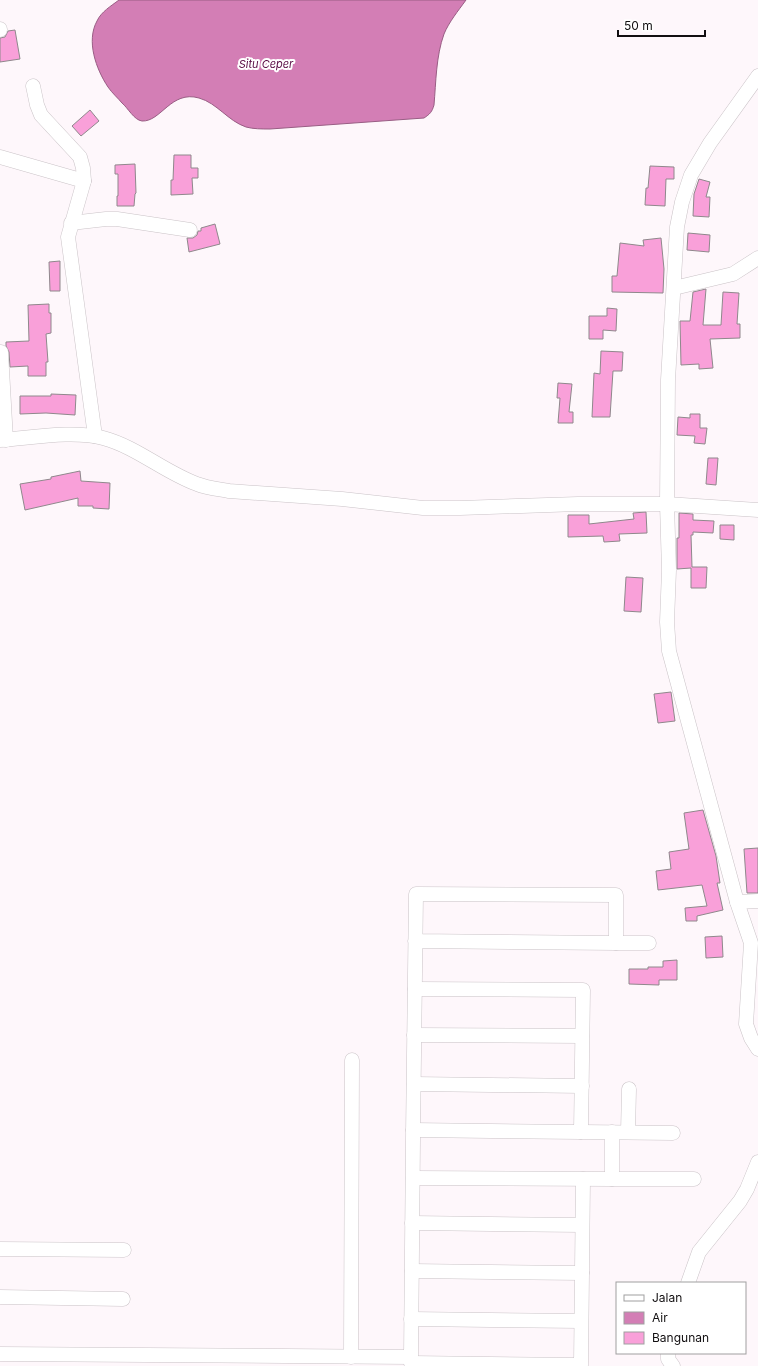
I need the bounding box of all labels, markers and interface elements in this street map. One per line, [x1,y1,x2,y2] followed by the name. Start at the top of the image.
[618,12,705,38] scale bar
[624,18,653,33] text: 50 m
[239,57,294,71] water label: Situ Ceper
[616,1282,746,1354] legend
[652,1290,682,1305] text: Jalan
[652,1310,668,1325] text: Air
[652,1330,709,1345] text: Bangunan

